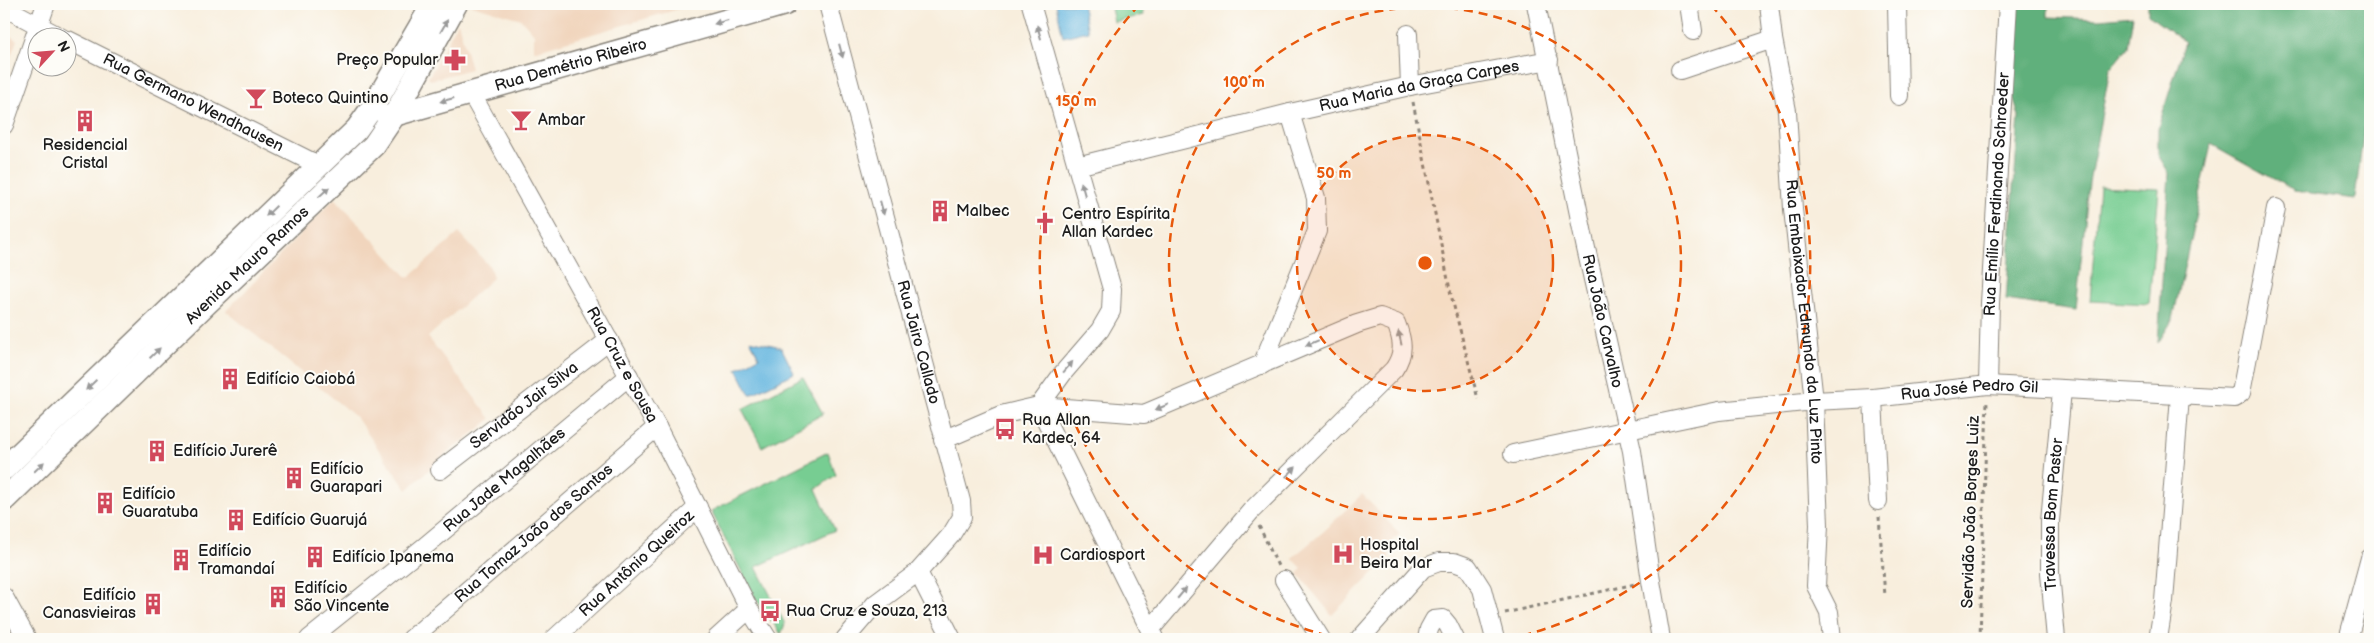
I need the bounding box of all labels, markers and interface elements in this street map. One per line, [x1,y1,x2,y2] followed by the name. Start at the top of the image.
[714,18,729,26] one-way arrow
[440,19,449,32] one-way arrow
[1034,25,1042,40] one-way arrow
[28,28,78,78] north arrow
[492,34,649,95] street label: Rua Demétrio Ribeiro
[53,38,73,55] text: N
[837,43,845,58] one-way arrow
[442,47,468,73] pharmacy icon: Preço Popular
[100,49,287,156] street label: Rua Germano Wendhausen
[336,51,438,70] place label: Preço Popular
[1317,56,1521,116] street label: Rua Maria da Graça Carpes
[1980,72,2013,316] street label: Rua Emílio Ferdinando Schroeder
[1223,73,1265,92] text: 100 m
[243,85,269,111] bar icon: Boteco Quintino
[272,89,389,108] place label: Boteco Quintino
[1055,92,1097,111] text: 150 m
[440,96,455,104] one-way arrow
[508,107,534,133] bar icon: Ambar
[72,108,98,134] building icon: Residencial Cristal
[538,111,585,130] place label: Ambar
[42,136,128,173] place label: Residencial Cristal
[1317,164,1352,183] text: 50 m
[1782,179,1826,465] street label: Rua Embaixador Edmundo da Luz Pinto
[1079,181,1087,196] one-way arrow
[317,187,330,198] one-way arrow
[927,198,953,224] building icon: Malbec
[878,201,886,216] one-way arrow
[181,202,313,328] street label: Avenida Mauro Ramos
[956,202,1009,221] place label: Malbec
[265,205,277,217] one-way arrow
[1062,205,1170,242] place label: Centro Espírita Allan Kardec
[1032,210,1058,236] church icon: Centro Espírita Allan Kardec
[1578,252,1627,390] street label: Rua João Carvalho
[1416,254,1434,272] centre of rings
[893,278,944,406] street label: Rua Jairo Callado
[582,303,662,426] street label: Rua Cruz e Sousa
[1396,330,1404,345] one-way arrow
[1305,340,1319,348] one-way arrow
[149,347,161,359] one-way arrow
[466,358,582,453] street label: Servidão Jair Silva
[1062,361,1073,373] one-way arrow
[217,366,243,392] building icon: Edifício Caiobá
[246,370,355,389] place label: Edifício Caiobá
[1900,375,2039,404] street label: Rua José Pedro Gil
[85,379,97,391] one-way arrow
[1155,403,1169,411] one-way arrow
[1022,411,1101,448] place label: Rua Allan Kardec, 64
[1958,415,1984,609] street label: Servidão João Borges Luiz
[992,416,1018,442] bus stop icon: Rua Allan Kardec, 64
[440,424,569,536] street label: Rua Jade Magalhães
[2041,437,2067,592] street label: Travessa Bom Pastor
[144,438,170,464] building icon: Edifício Jurerê
[173,442,278,461] place label: Edifício Jurerê
[310,460,382,497] place label: Edifício Guarapari
[451,460,617,607] street label: Rua Tomaz João dos Santos
[33,461,45,473] one-way arrow
[281,465,307,491] building icon: Edifício Guarapari
[1284,466,1296,478] one-way arrow
[122,485,198,522] place label: Edifício Guaratuba
[92,490,118,516] building icon: Edifício Guaratuba
[575,506,698,621] street label: Rua Antônio Queiroz
[223,507,249,533] building icon: Edifício Guarujá
[252,511,367,530] place label: Edifício Guarujá
[1360,536,1432,573] place label: Hospital Beira Mar
[1330,541,1356,567] hospital icon: Hospital Beira Mar
[198,542,275,579] place label: Edifício Tramandaí
[1030,542,1056,568] hospital icon: Cardiosport
[302,544,328,570] building icon: Edifício Ipanema
[1060,546,1145,565] place label: Cardiosport
[168,547,194,573] building icon: Edifício Tramandaí
[332,548,454,567] place label: Edifício Ipanema
[294,579,390,616] place label: Edifício São Vincente
[265,584,291,610] building icon: Edifício São Vincente
[42,586,136,623] place label: Edifício Canasvieiras
[1176,587,1188,599] one-way arrow
[140,591,166,617] building icon: Edifício Canasvieiras
[757,598,783,624] bus stop icon: Rua Cruz e Souza, 213
[786,602,948,621] place label: Rua Cruz e Souza, 213

